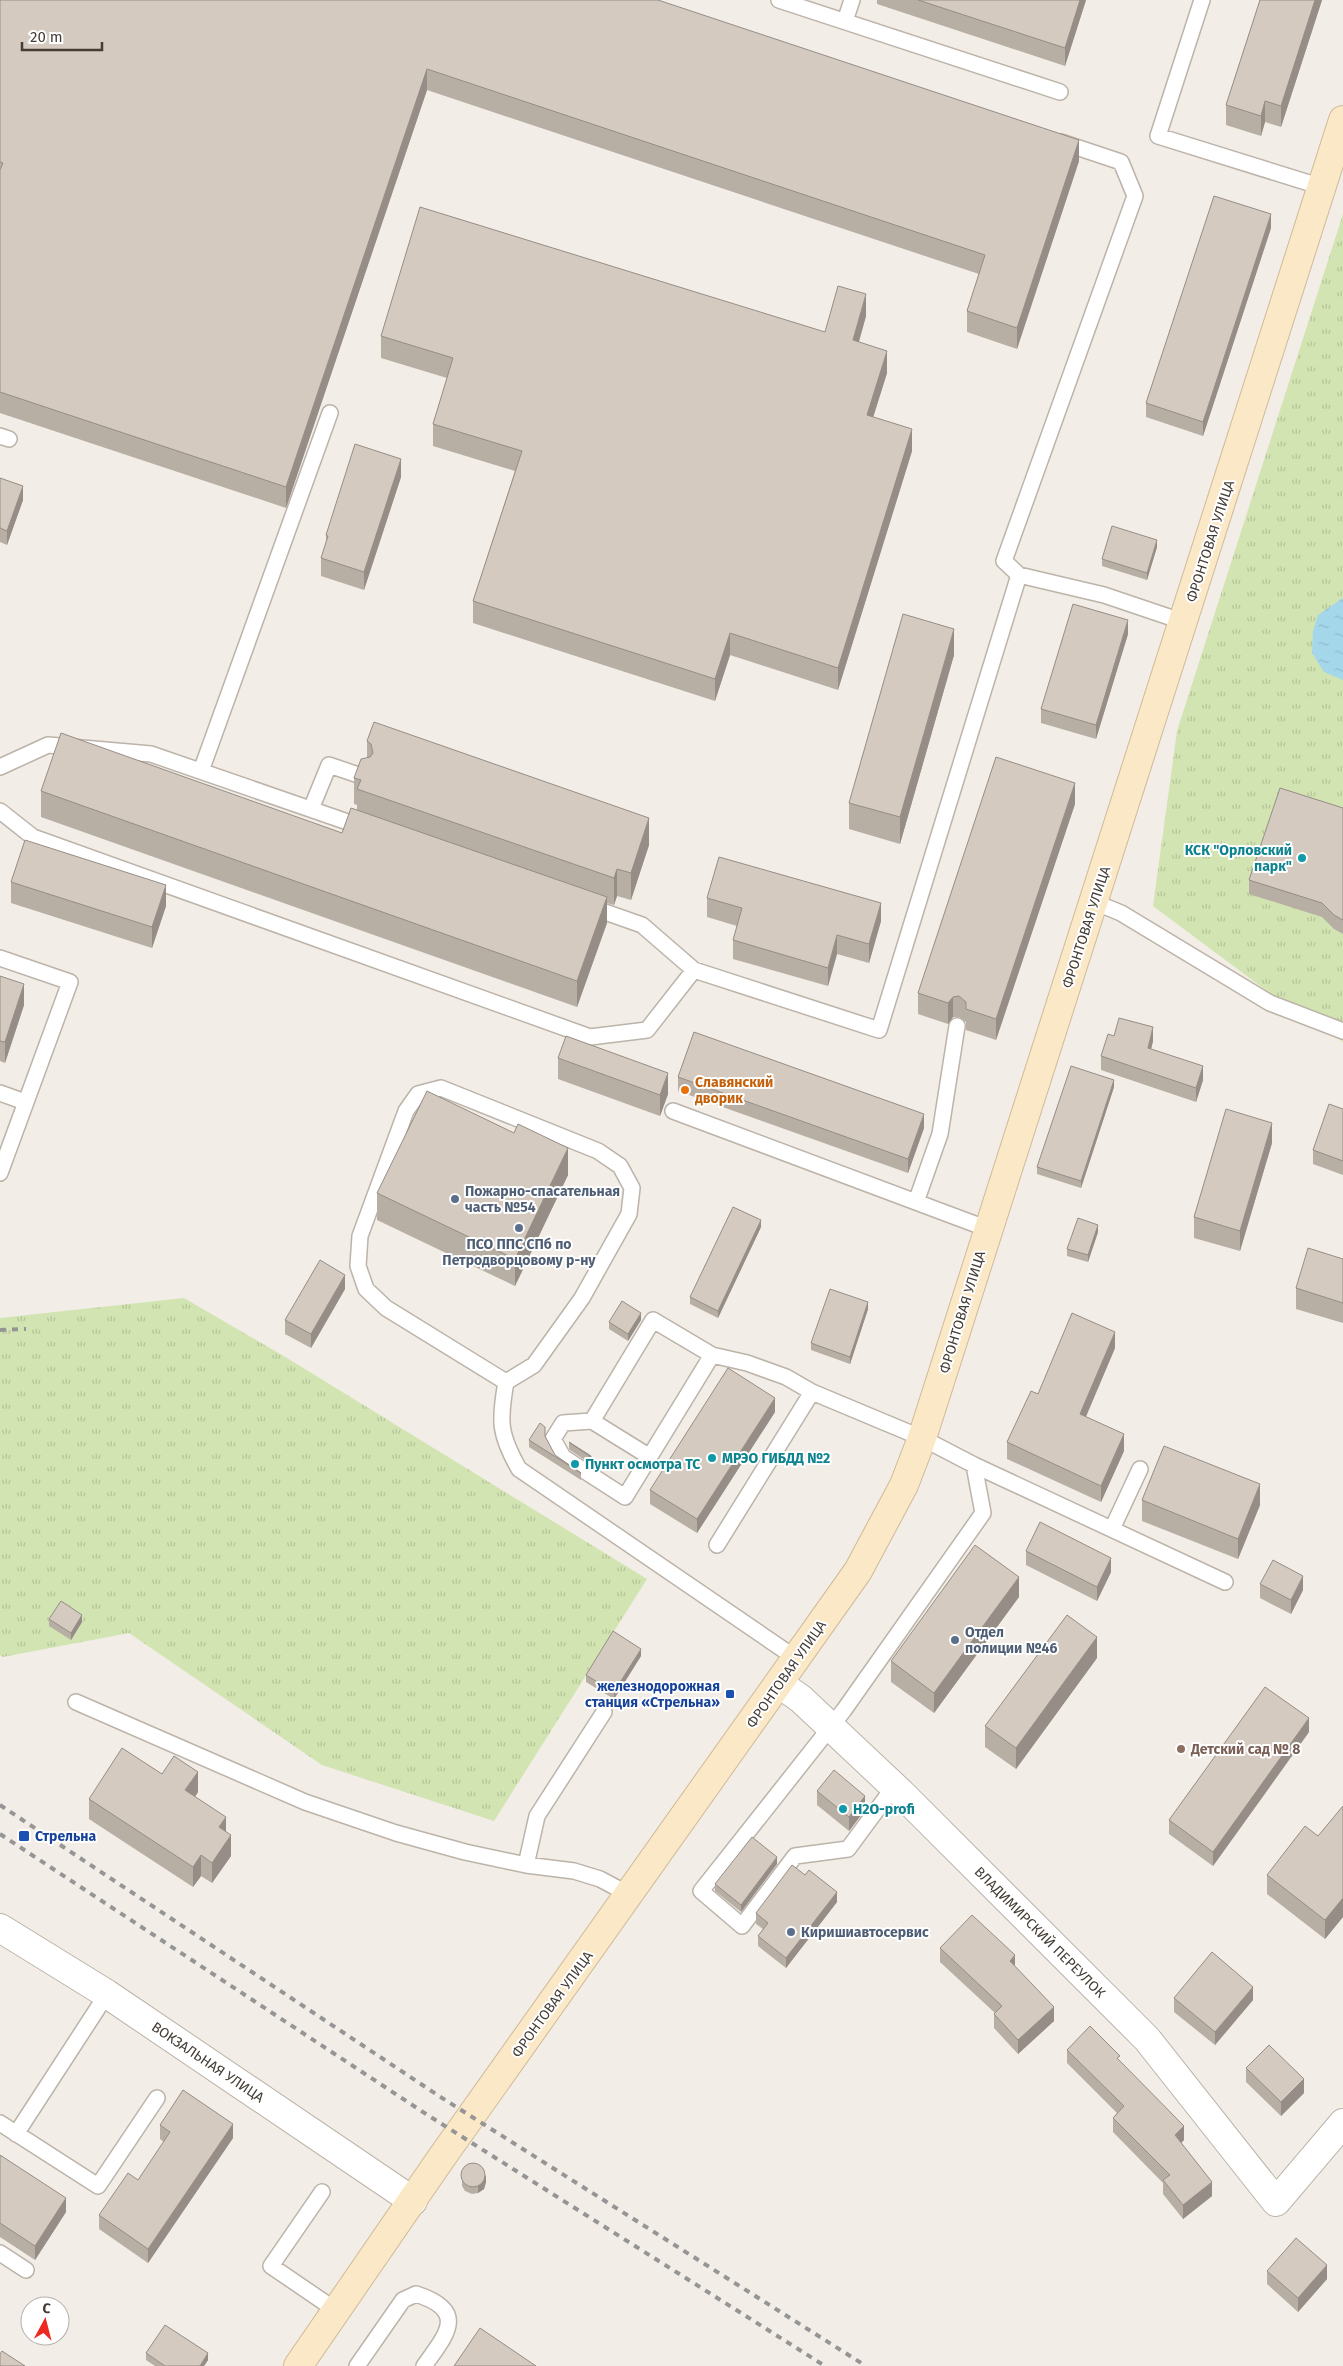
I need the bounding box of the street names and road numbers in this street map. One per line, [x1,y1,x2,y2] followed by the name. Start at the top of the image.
[1183,478,1238,604] street label: ФРОНТОВАЯ УЛИЦА
[1059,864,1114,990] street label: ФРОНТОВАЯ УЛИЦА
[936,1249,989,1375] street label: ФРОНТОВАЯ УЛИЦА
[743,1617,830,1731] street label: ФРОНТОВАЯ УЛИЦА
[971,1863,1109,2002] street label: ВЛАДИМИРСКИЙ ПЕРЕУЛОК
[508,1948,597,2061] street label: ФРОНТОВАЯ УЛИЦА
[148,2018,267,2106] street label: ВОКЗАЛЬНАЯ УЛИЦА

